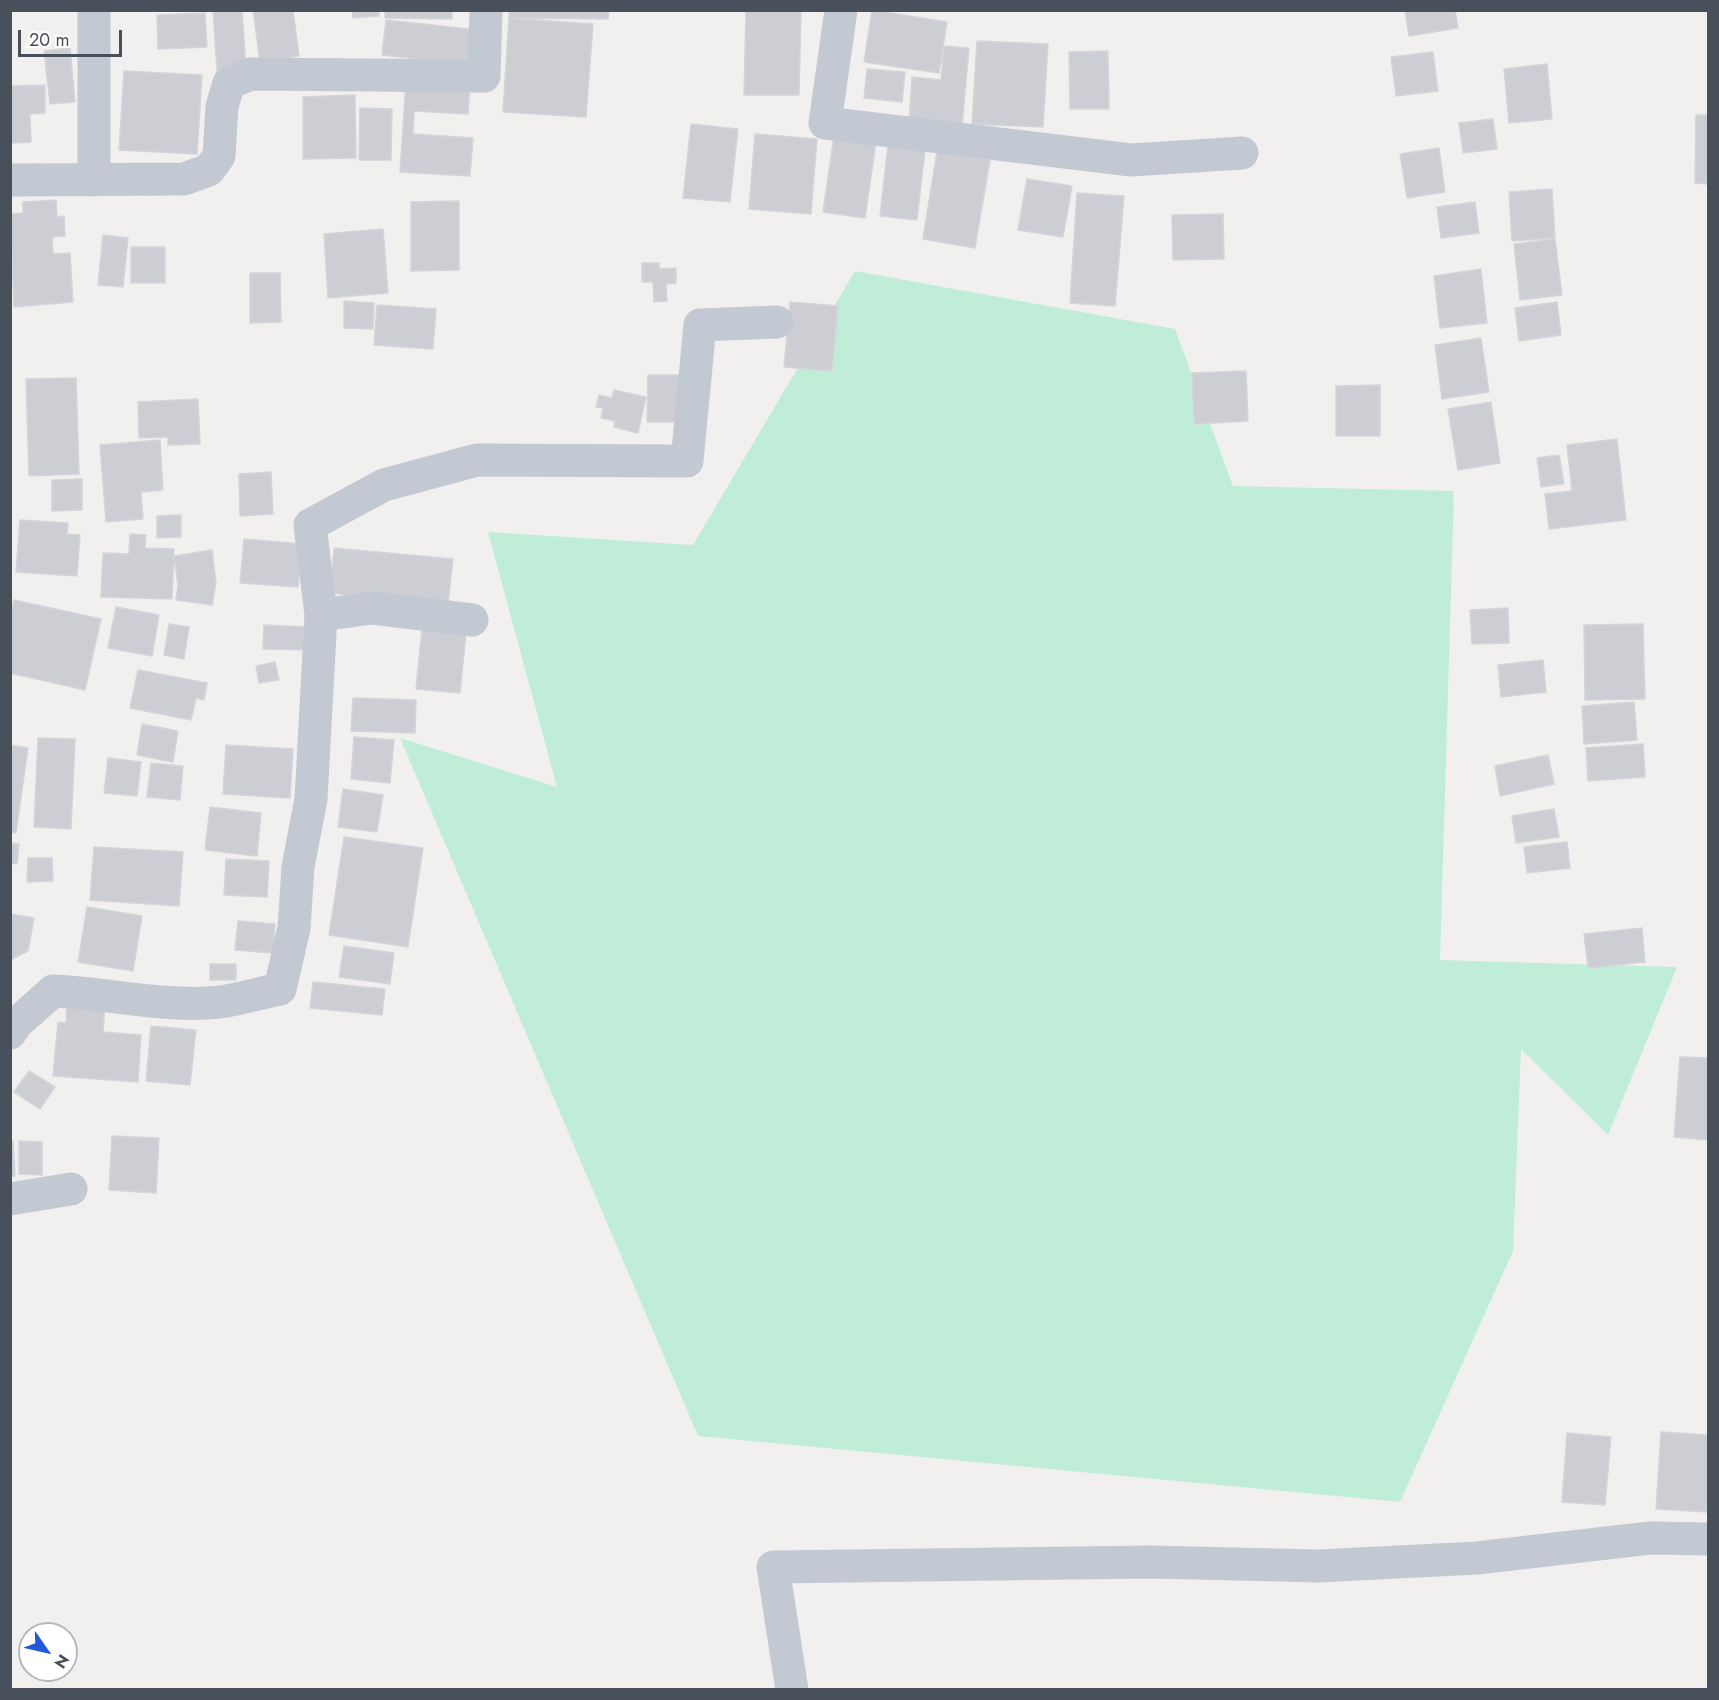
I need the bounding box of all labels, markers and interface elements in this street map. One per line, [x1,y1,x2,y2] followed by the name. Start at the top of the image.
[21,18,124,56] scale bar
[29,27,69,53] text: 20 m
[18,1622,78,1682] north arrow
[49,1650,75,1673] text: N

